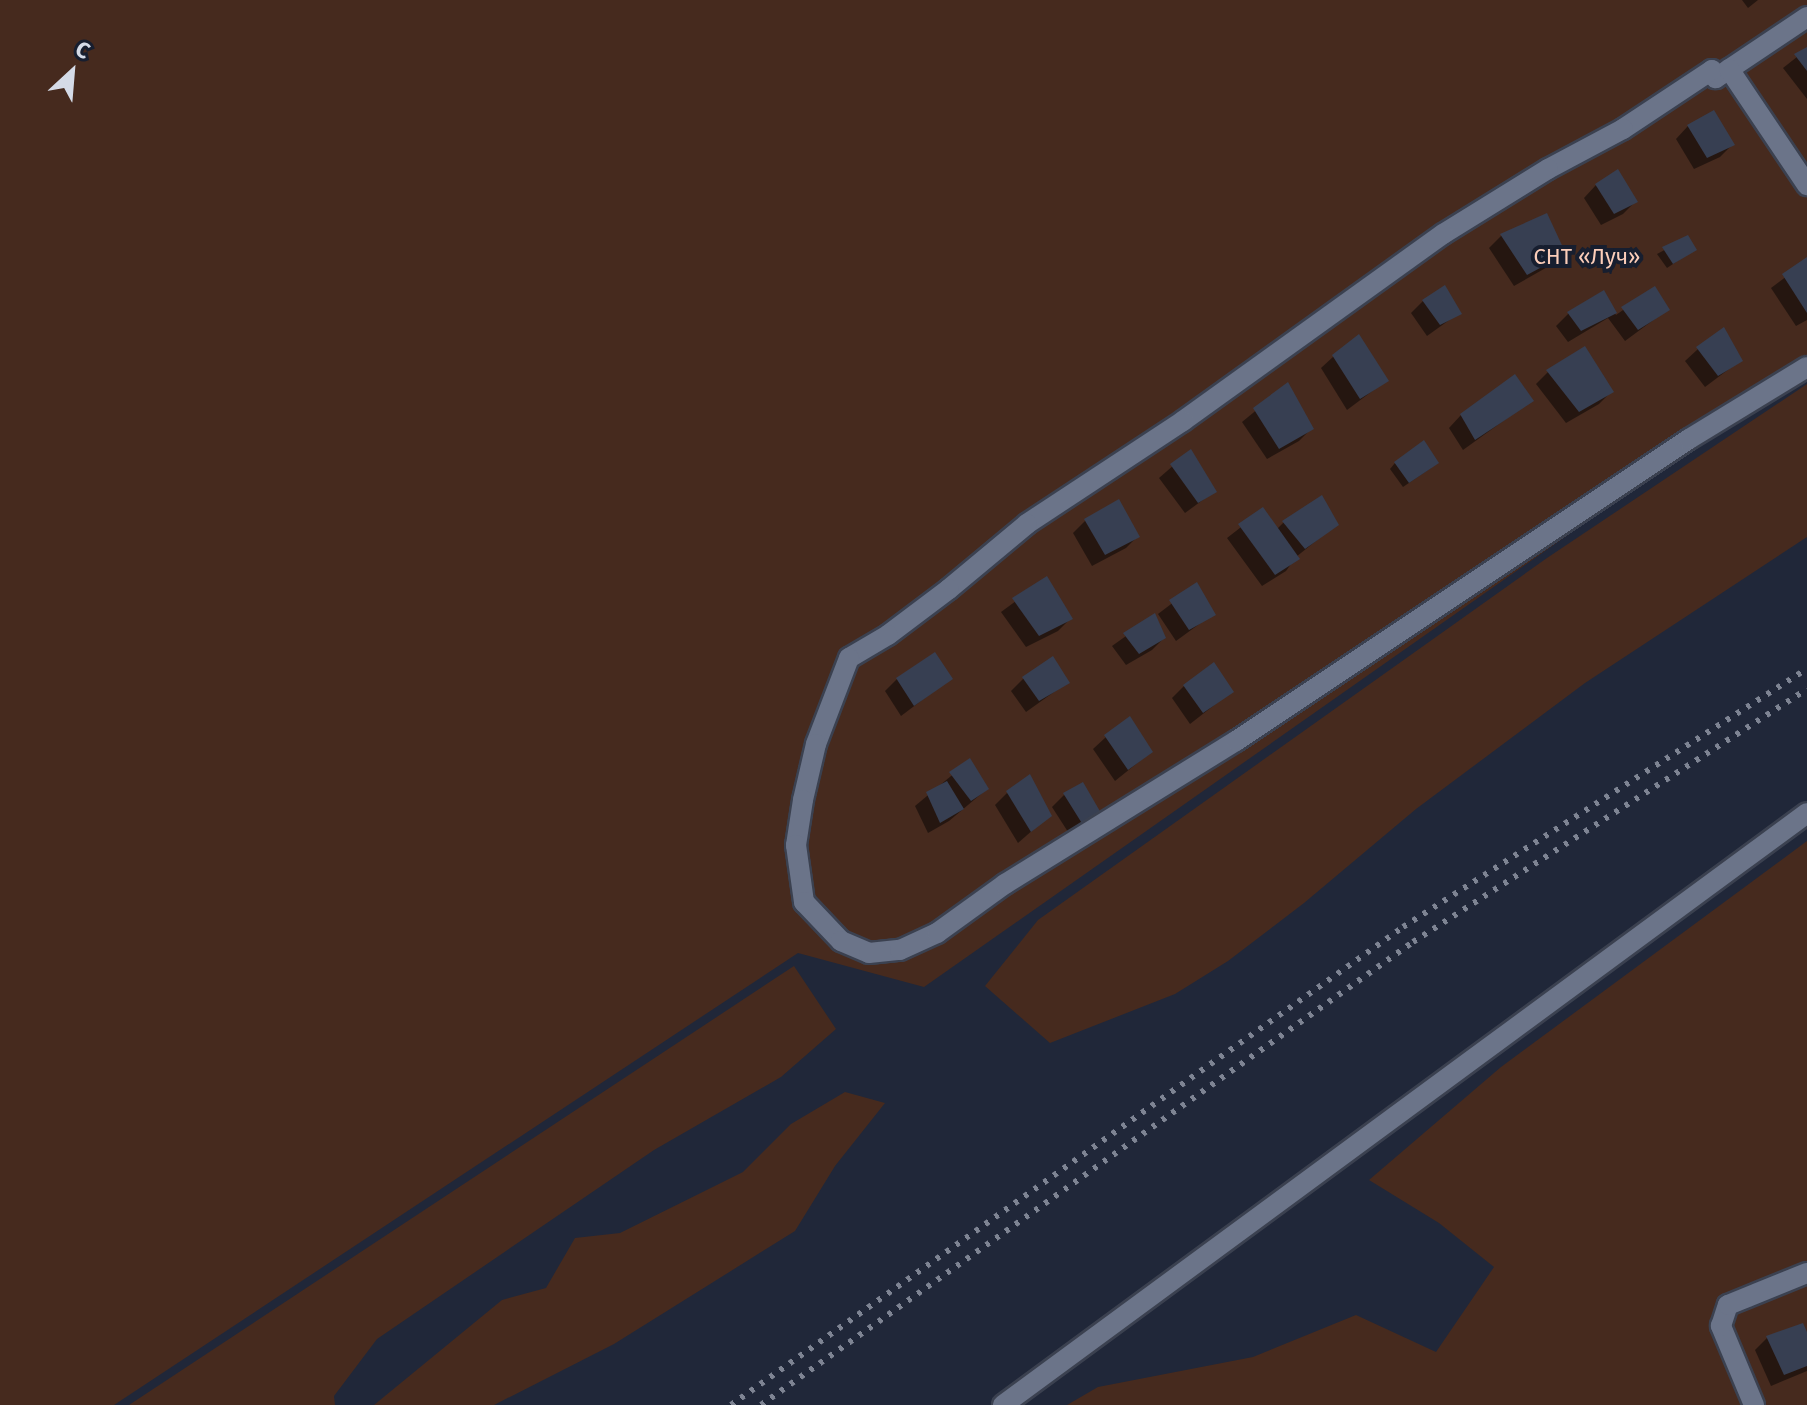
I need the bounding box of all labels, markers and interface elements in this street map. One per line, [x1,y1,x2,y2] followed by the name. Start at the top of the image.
[32,32,112,112] north arrow
[71,35,94,65] text: С
[1533,244,1641,270] park label: СНТ «Луч»

